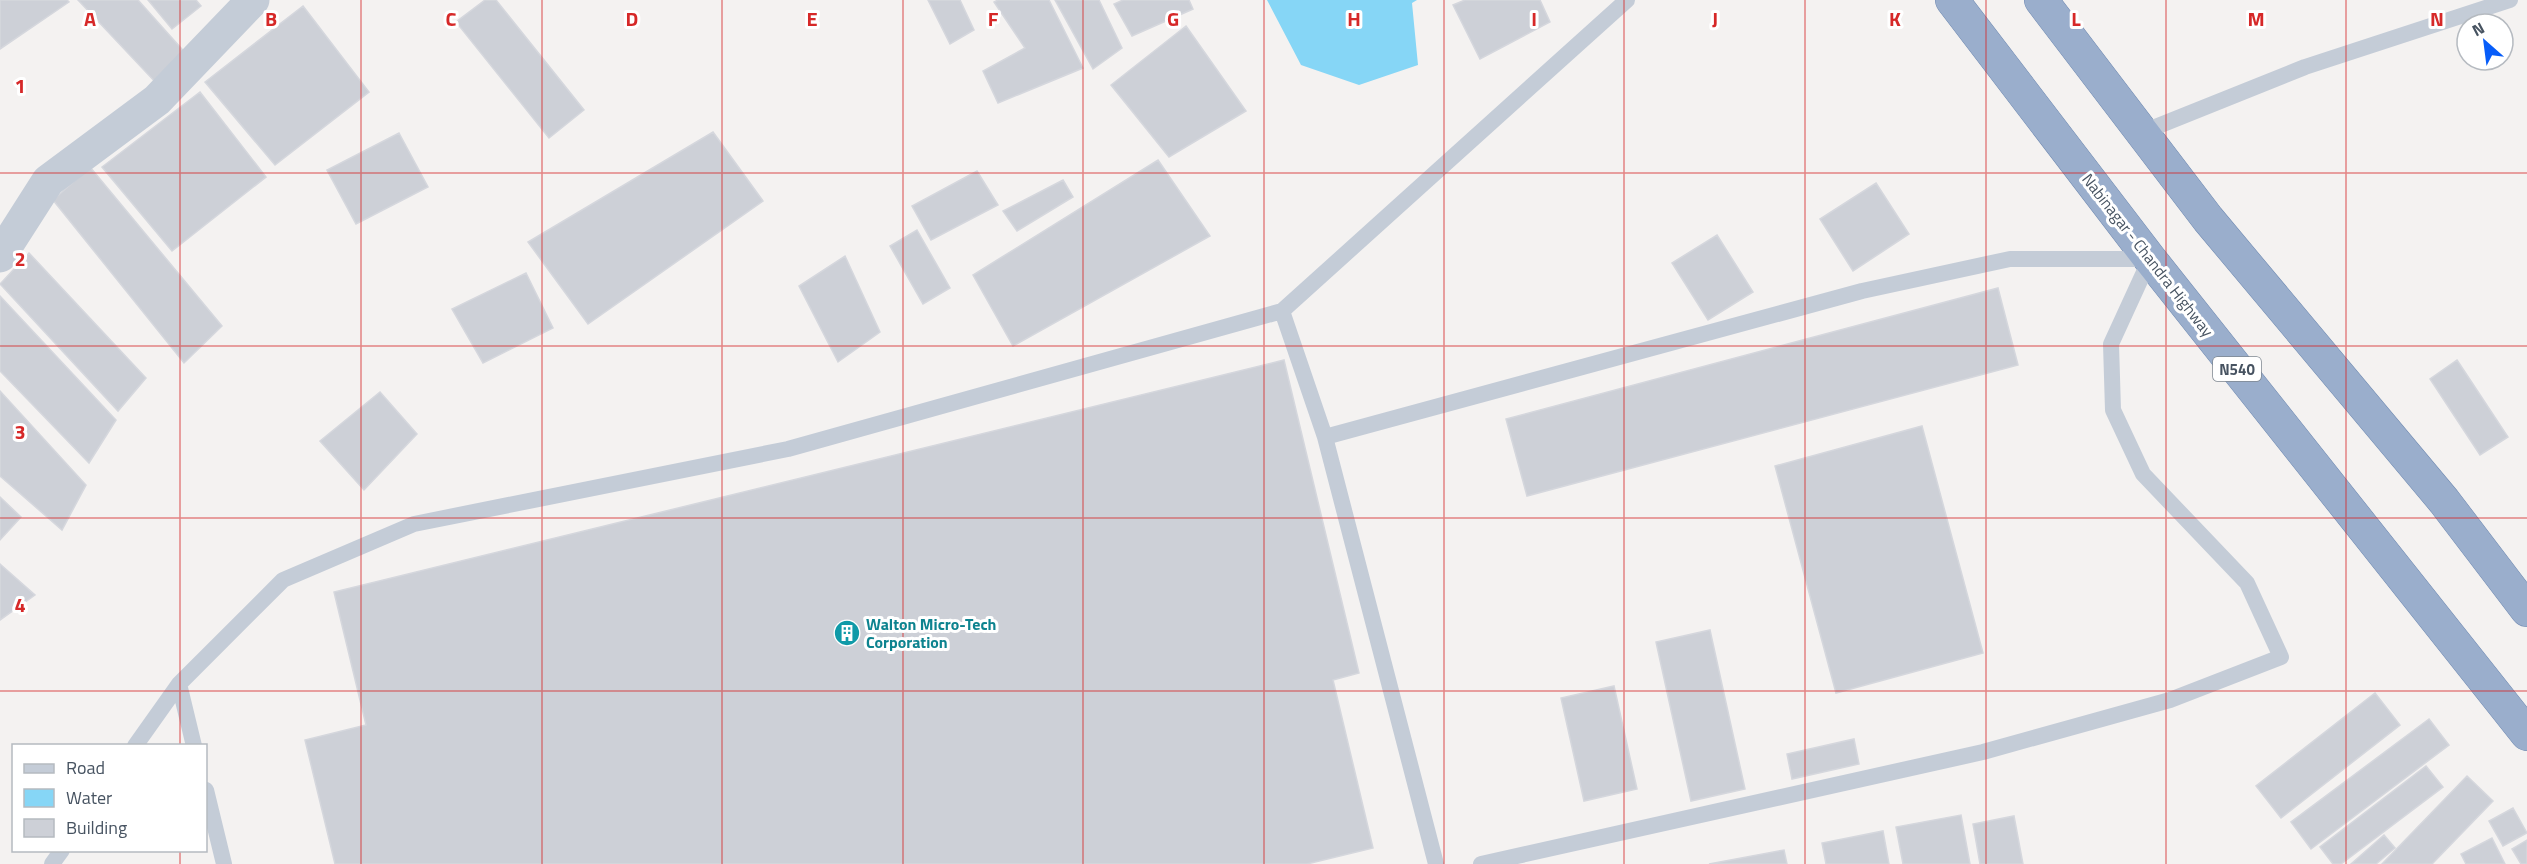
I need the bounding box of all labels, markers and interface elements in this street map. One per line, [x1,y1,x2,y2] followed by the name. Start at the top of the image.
[84,3,96,34] text: A
[265,3,277,34] text: B
[446,3,457,34] text: C
[626,3,638,34] text: D
[806,3,818,34] text: E
[988,3,999,34] text: F
[1167,3,1179,34] text: G
[1347,3,1361,34] text: H
[1531,3,1537,34] text: I
[1712,3,1718,34] text: J
[1889,3,1901,34] text: K
[2071,3,2081,34] text: L
[2247,3,2265,34] text: M
[2430,3,2444,34] text: N
[2455,12,2515,72] north arrow
[2467,16,2488,42] text: N
[14,70,26,101] text: 1
[2077,168,2220,342] street label: Nabinagar - Chandra Highway
[14,243,26,274] text: 2
[2213,357,2261,381] road number: N540
[14,416,26,447] text: 3
[14,589,26,620] text: 4
[866,612,996,654] place label: Walton Micro-Tech Corporation
[832,618,862,648] building icon: Walton Micro-Tech Corporation
[12,744,207,852] legend
[66,754,105,781] text: Road
[66,784,112,811] text: Water
[66,814,127,841] text: Building

